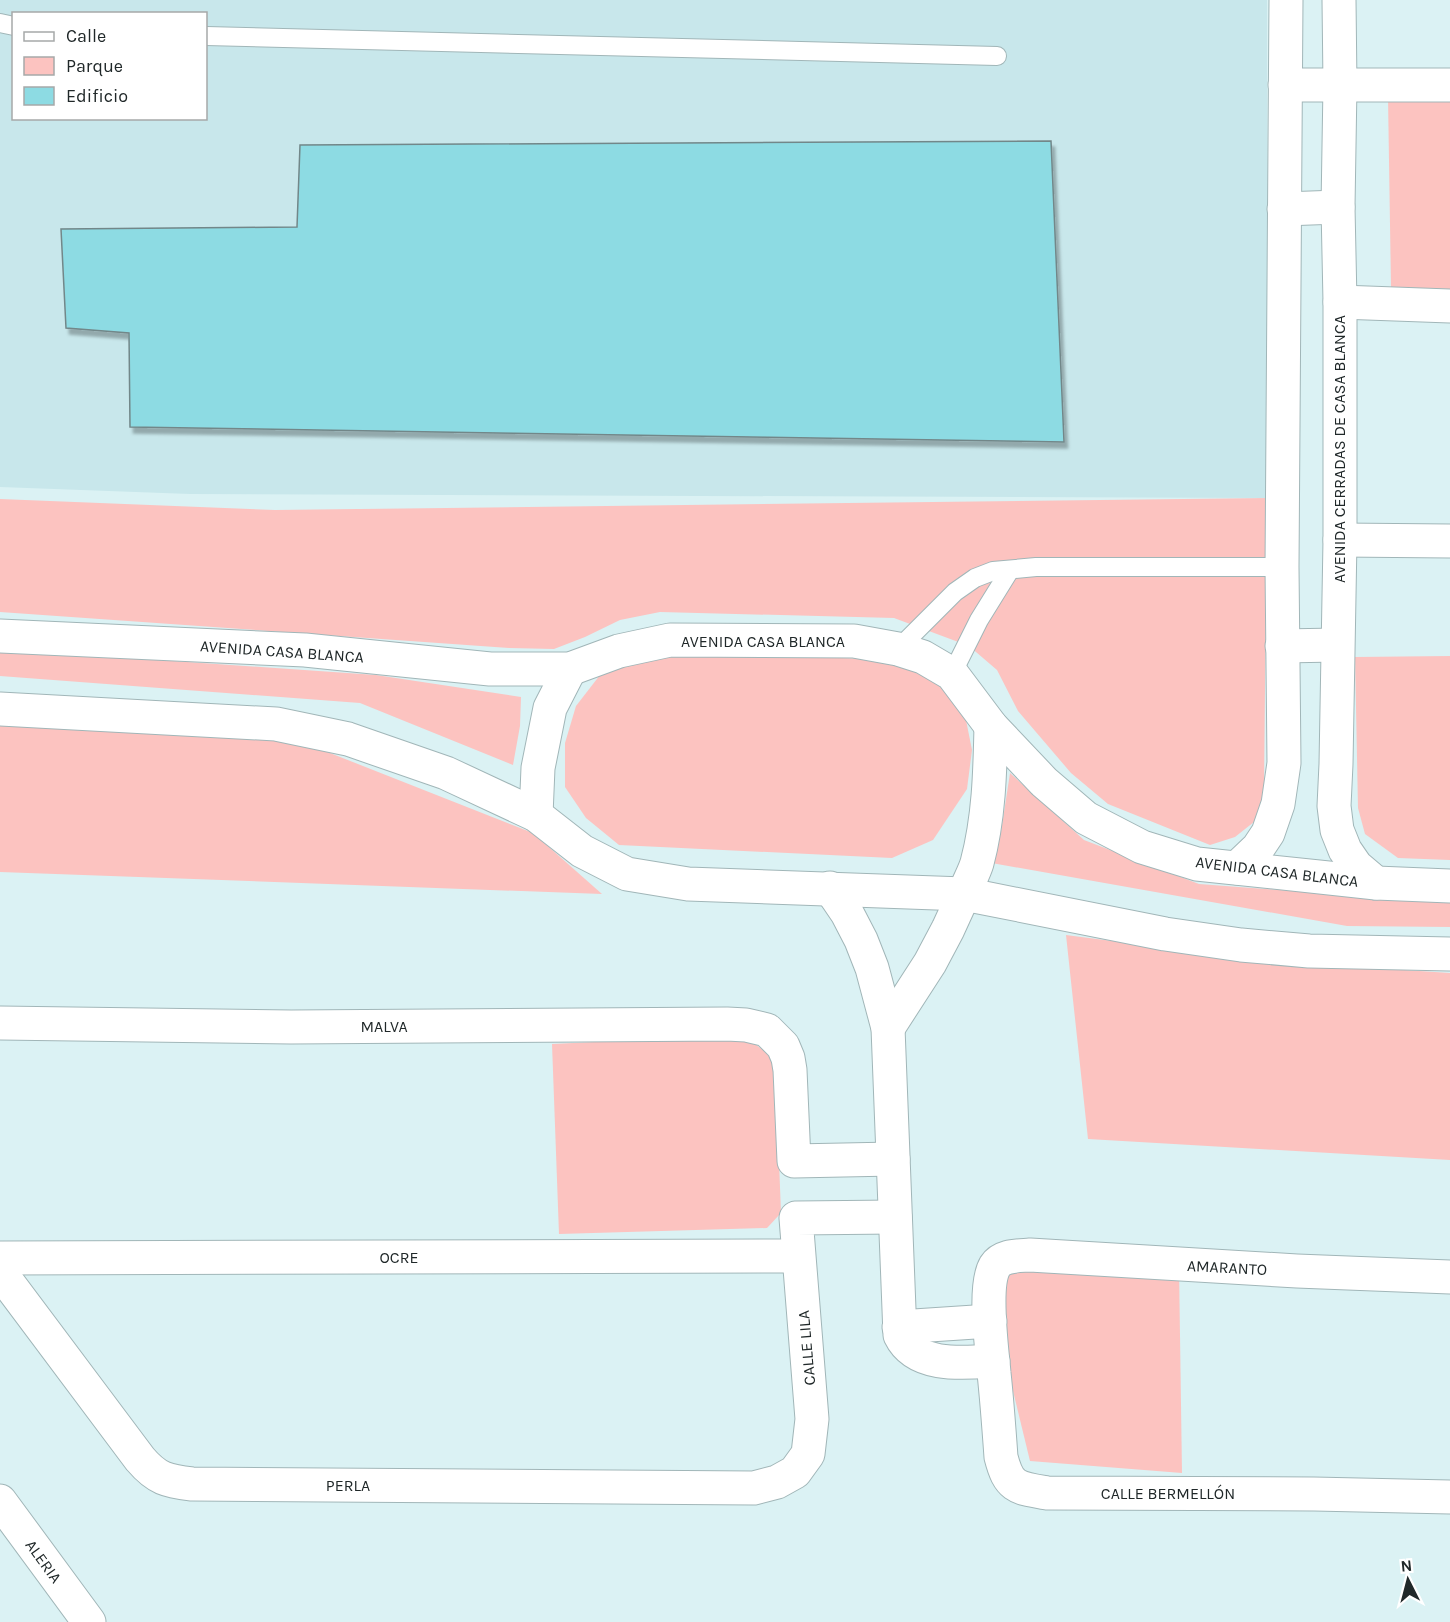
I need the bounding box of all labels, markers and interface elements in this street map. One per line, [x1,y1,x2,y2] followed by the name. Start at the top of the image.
[12,12,207,120] legend
[66,25,106,47] text: Calle
[66,55,123,77] text: Parque
[66,85,128,107] text: Edificio
[1330,315,1349,583] street label: AVENIDA CERRADAS DE CASA BLANCA
[681,632,845,651] street label: AVENIDA CASA BLANCA
[200,636,364,667] street label: AVENIDA CASA BLANCA
[1194,852,1359,891] street label: AVENIDA CASA BLANCA
[360,1017,408,1036] street label: MALVA
[380,1248,418,1267] street label: OCRE
[1186,1256,1268,1279] street label: AMARANTO
[794,1310,819,1386] street label: CALLE LILA
[326,1476,370,1495] street label: PERLA
[1101,1484,1235,1503] street label: CALLE BERMELLÓN
[21,1536,66,1587] street label: ALERIA
[1378,1550,1438,1610] north arrow
[1400,1556,1413,1576] text: N

